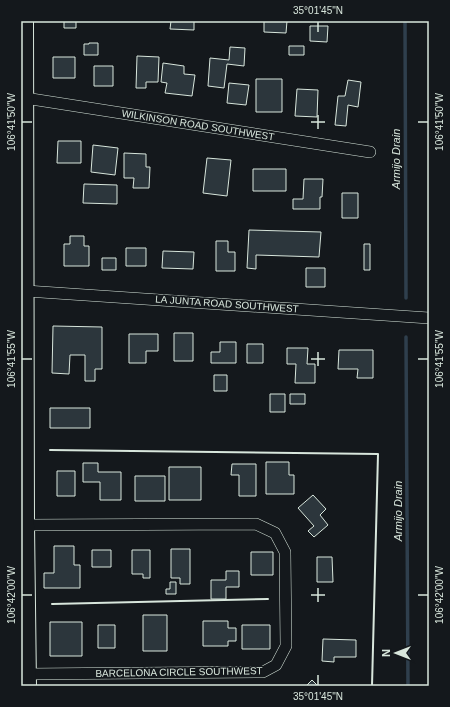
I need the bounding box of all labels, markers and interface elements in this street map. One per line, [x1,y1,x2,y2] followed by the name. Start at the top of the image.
[293,5,343,16] text: 35°01'45"N
[6,93,17,151] text: 106°41'50"W
[434,93,445,151] text: 106°41'50"W
[121,107,275,143] street label: WILKINSON ROAD SOUTHWEST
[390,129,402,190] water label: Armijo Drain
[155,294,299,314] street label: LA JUNTA ROAD SOUTHWEST
[6,330,17,388] text: 106°41'55"W
[434,330,445,388] text: 106°41'55"W
[392,481,404,542] water label: Armijo Drain
[6,566,17,624] text: 106°42'00"W
[434,566,445,624] text: 106°42'00"W
[376,633,416,673] north arrow
[380,649,392,657] text: N
[95,665,263,679] street label: BARCELONA CIRCLE SOUTHWEST
[293,691,343,702] text: 35°01'45"N

